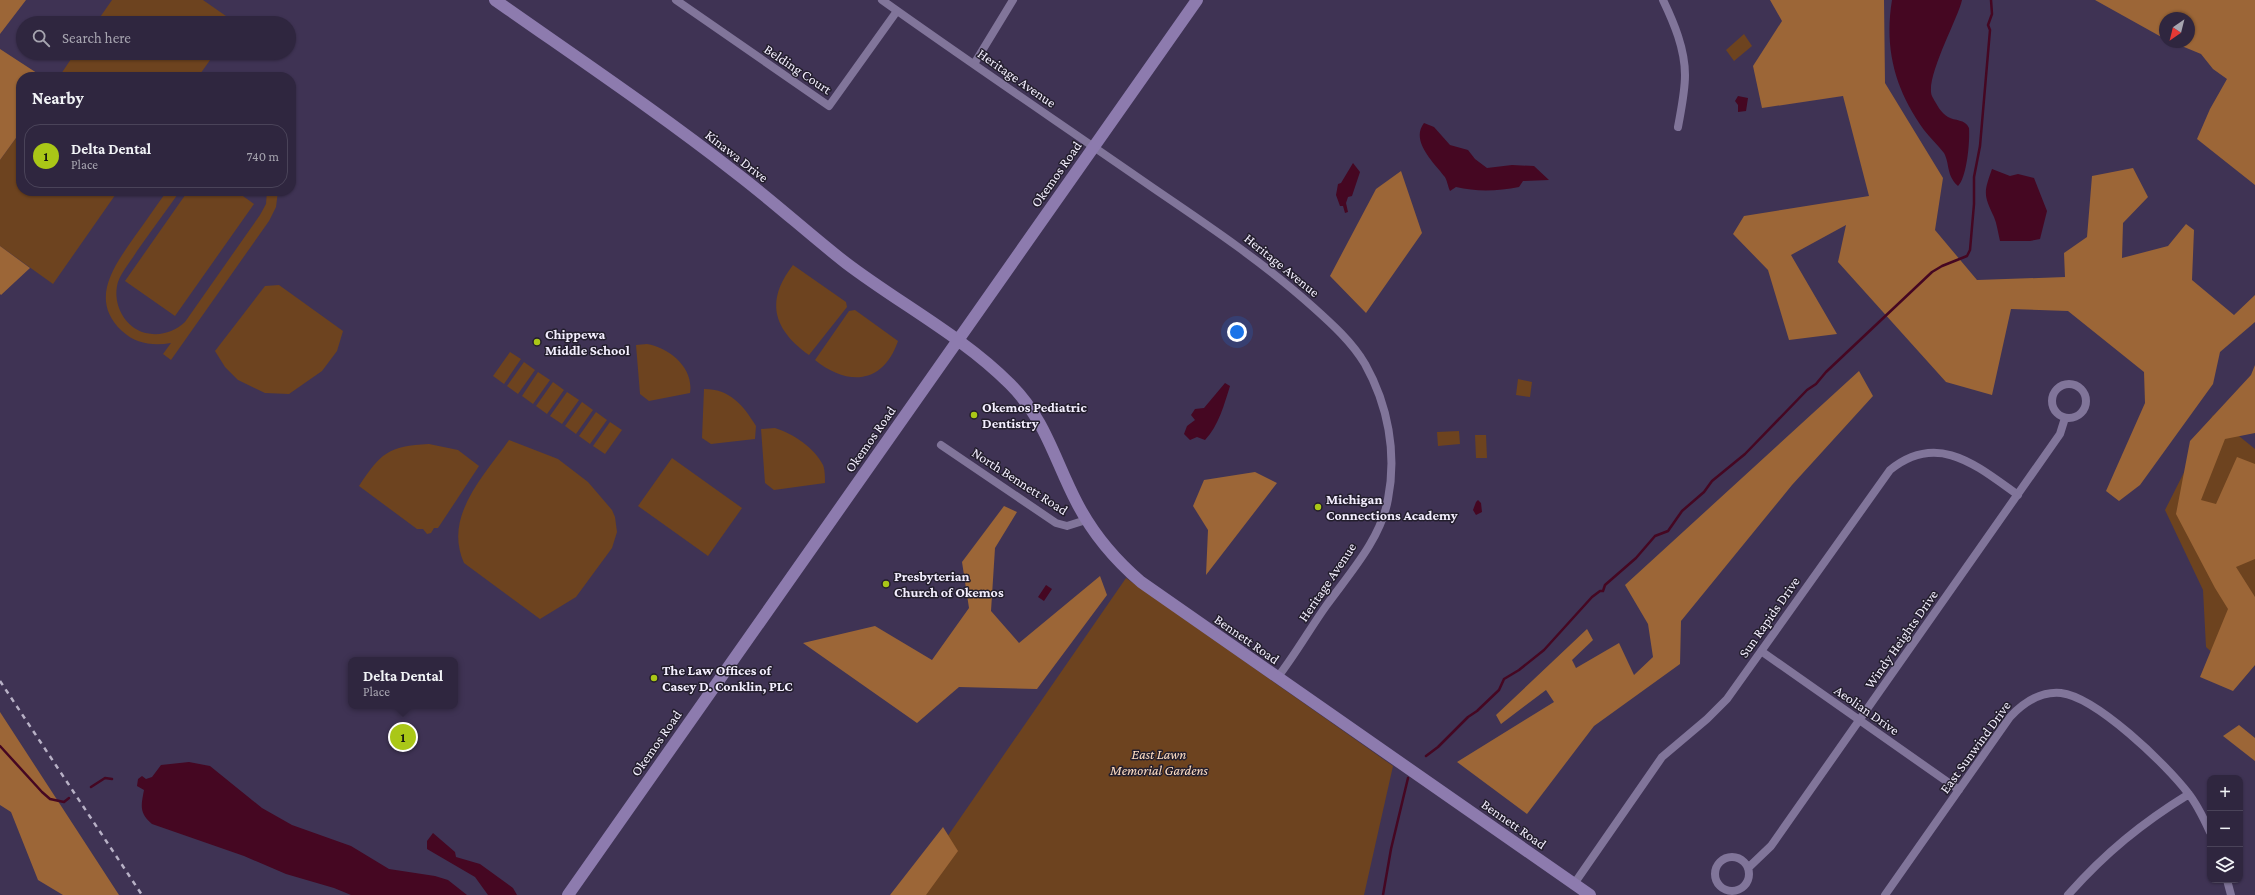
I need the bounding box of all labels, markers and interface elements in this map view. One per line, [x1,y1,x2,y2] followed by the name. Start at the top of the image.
[2159,12,2195,48] north arrow
[16,16,296,60] search box
[30,27,52,49] icon: search
[62,30,131,46] text: Search here
[761,41,835,98] street label: Belding Court
[975,45,1059,111] street label: Heritage Avenue
[32,89,84,108] text: Nearby
[702,126,772,186] street label: Kinawa Drive
[1027,137,1085,210] street label: Okemos Road
[71,141,151,157] text: Delta Dental
[44,149,48,164] text: 1
[247,149,279,164] text: 740 m
[71,157,98,172] text: Place
[1241,230,1323,300] street label: Heritage Avenue
[1227,322,1247,342] your location
[545,326,630,358] place label: Chippewa Middle School
[532,337,542,347] marker: Chippewa Middle School
[982,399,1087,431] place label: Okemos Pediatric Dentistry
[841,402,899,475] street label: Okemos Road
[969,410,979,420] marker: Okemos Pediatric Dentistry
[969,444,1071,518] street label: North Bennett Road
[1326,491,1458,523] place label: Michigan Connections Academy
[1313,502,1323,512] marker: Michigan Connections Academy
[1295,539,1359,625] street label: Heritage Avenue
[894,568,1004,600] place label: Presbyterian Church of Okemos
[1735,573,1803,661] street label: Sun Rapids Drive
[881,579,891,589] marker: Presbyterian Church of Okemos
[1861,587,1941,691] street label: Windy Heights Drive
[1212,611,1283,668] street label: Bennett Road
[348,657,458,709] popup
[662,662,793,695] place label: The Law Offices of Casey D. Conklin, PLC
[363,668,443,684] text: Delta Dental
[649,673,659,683] marker: The Law Offices of Casey D. Conklin, PLC
[1832,682,1902,738] street label: Aeolian Drive
[363,684,390,699] text: Place
[1936,698,2014,796] street label: East Sunwind Drive
[627,706,685,779] street label: Okemos Road
[390,722,416,752] pin: 1
[1109,746,1209,778] park label: East Lawn Memorial Gardens
[2207,775,2243,883] map controls
[2207,775,2243,811] button: +
[1479,796,1550,853] street label: Bennett Road
[2207,811,2243,847] button: −
[2207,847,2243,883] button: layers

